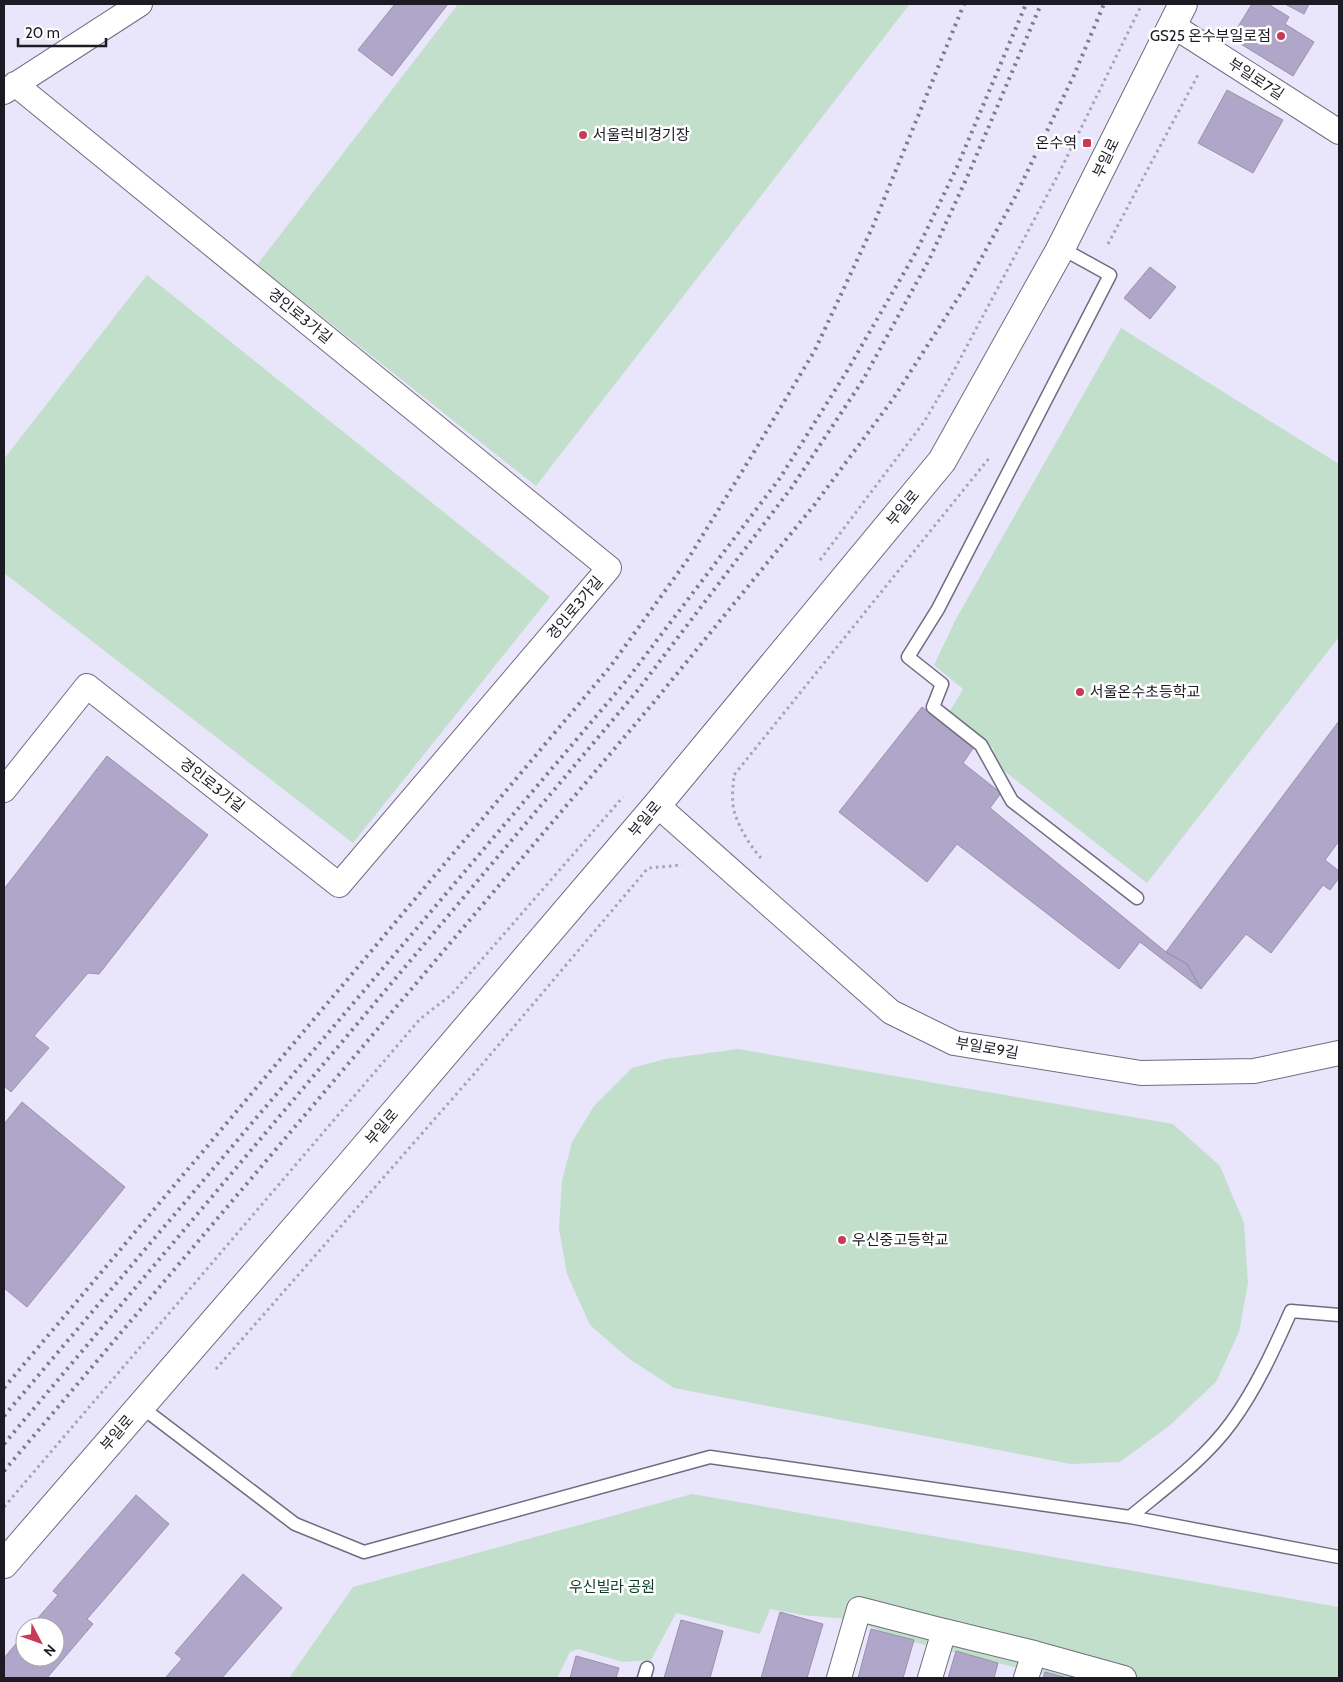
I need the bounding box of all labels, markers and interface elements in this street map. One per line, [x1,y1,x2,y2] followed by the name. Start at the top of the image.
[18,15,105,47] scale bar
[25,24,60,42] text: 20 m
[1150,27,1271,45] place label: GS25 온수부일로점
[1275,30,1287,42] marker: GS25 온수부일로점
[1225,54,1287,104] street label: 부일로7길
[593,126,690,144] place label: 서울럭비경기장
[577,129,589,141] marker: 서울럭비경기장
[1036,134,1077,152] place label: 온수역
[1089,135,1123,181] street label: 부일로
[1081,137,1093,149] marker: 온수역
[264,285,336,347] street label: 경인로3가길
[883,486,923,530] street label: 부일로
[543,573,607,643] street label: 경인로3가길
[1090,683,1200,701] place label: 서울온수초등학교
[1074,686,1086,698] marker: 서울온수초등학교
[176,754,248,816] street label: 경인로3가길
[625,797,665,841] street label: 부일로
[954,1034,1020,1062] street label: 부일로9길
[362,1105,402,1149] street label: 부일로
[852,1231,949,1249] place label: 우신중고등학교
[836,1234,848,1246] marker: 우신중고등학교
[97,1411,137,1455] street label: 부일로
[569,1578,655,1596] park label: 우신빌라 공원
[15,1617,65,1667] north arrow
[40,1641,60,1660] text: N

